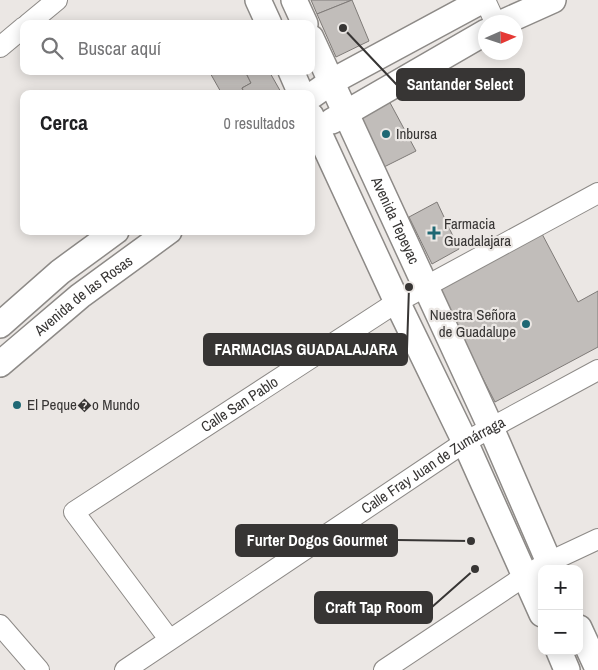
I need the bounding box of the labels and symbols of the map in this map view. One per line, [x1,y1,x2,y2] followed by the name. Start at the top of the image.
[478,15,523,60] north arrow
[397,69,524,100] callout: Santander Select
[407,73,514,95] text: Santander Select
[396,123,437,144] place label: Inbursa
[380,128,392,140] marker: Inbursa
[366,172,425,267] street label: Avenida Tepeyac
[444,213,511,251] place label: Farmacia Guadalajara
[428,227,440,239] marker: Farmacia Guadalajara
[29,250,137,341] street label: Avenida de las Rosas
[430,304,516,342] place label: Nuestra Señora de Guadalupe
[520,318,532,330] marker: Nuestra Señora de Guadalupe
[204,334,407,365] callout: FARMACIAS GUADALAJARA
[215,338,398,360] text: FARMACIAS GUADALAJARA
[196,371,282,437] street label: Calle San Pablo
[27,394,140,415] place label: El Peque�o Mundo
[11,399,23,411] marker: El Peque�o Mundo
[357,411,509,519] street label: Calle Fray Juan de Zumárraga
[236,525,397,556] callout: Furter Dogos Gourmet
[247,529,388,551] text: Furter Dogos Gourmet
[315,592,432,623] callout: Craft Tap Room
[325,596,423,618] text: Craft Tap Room

